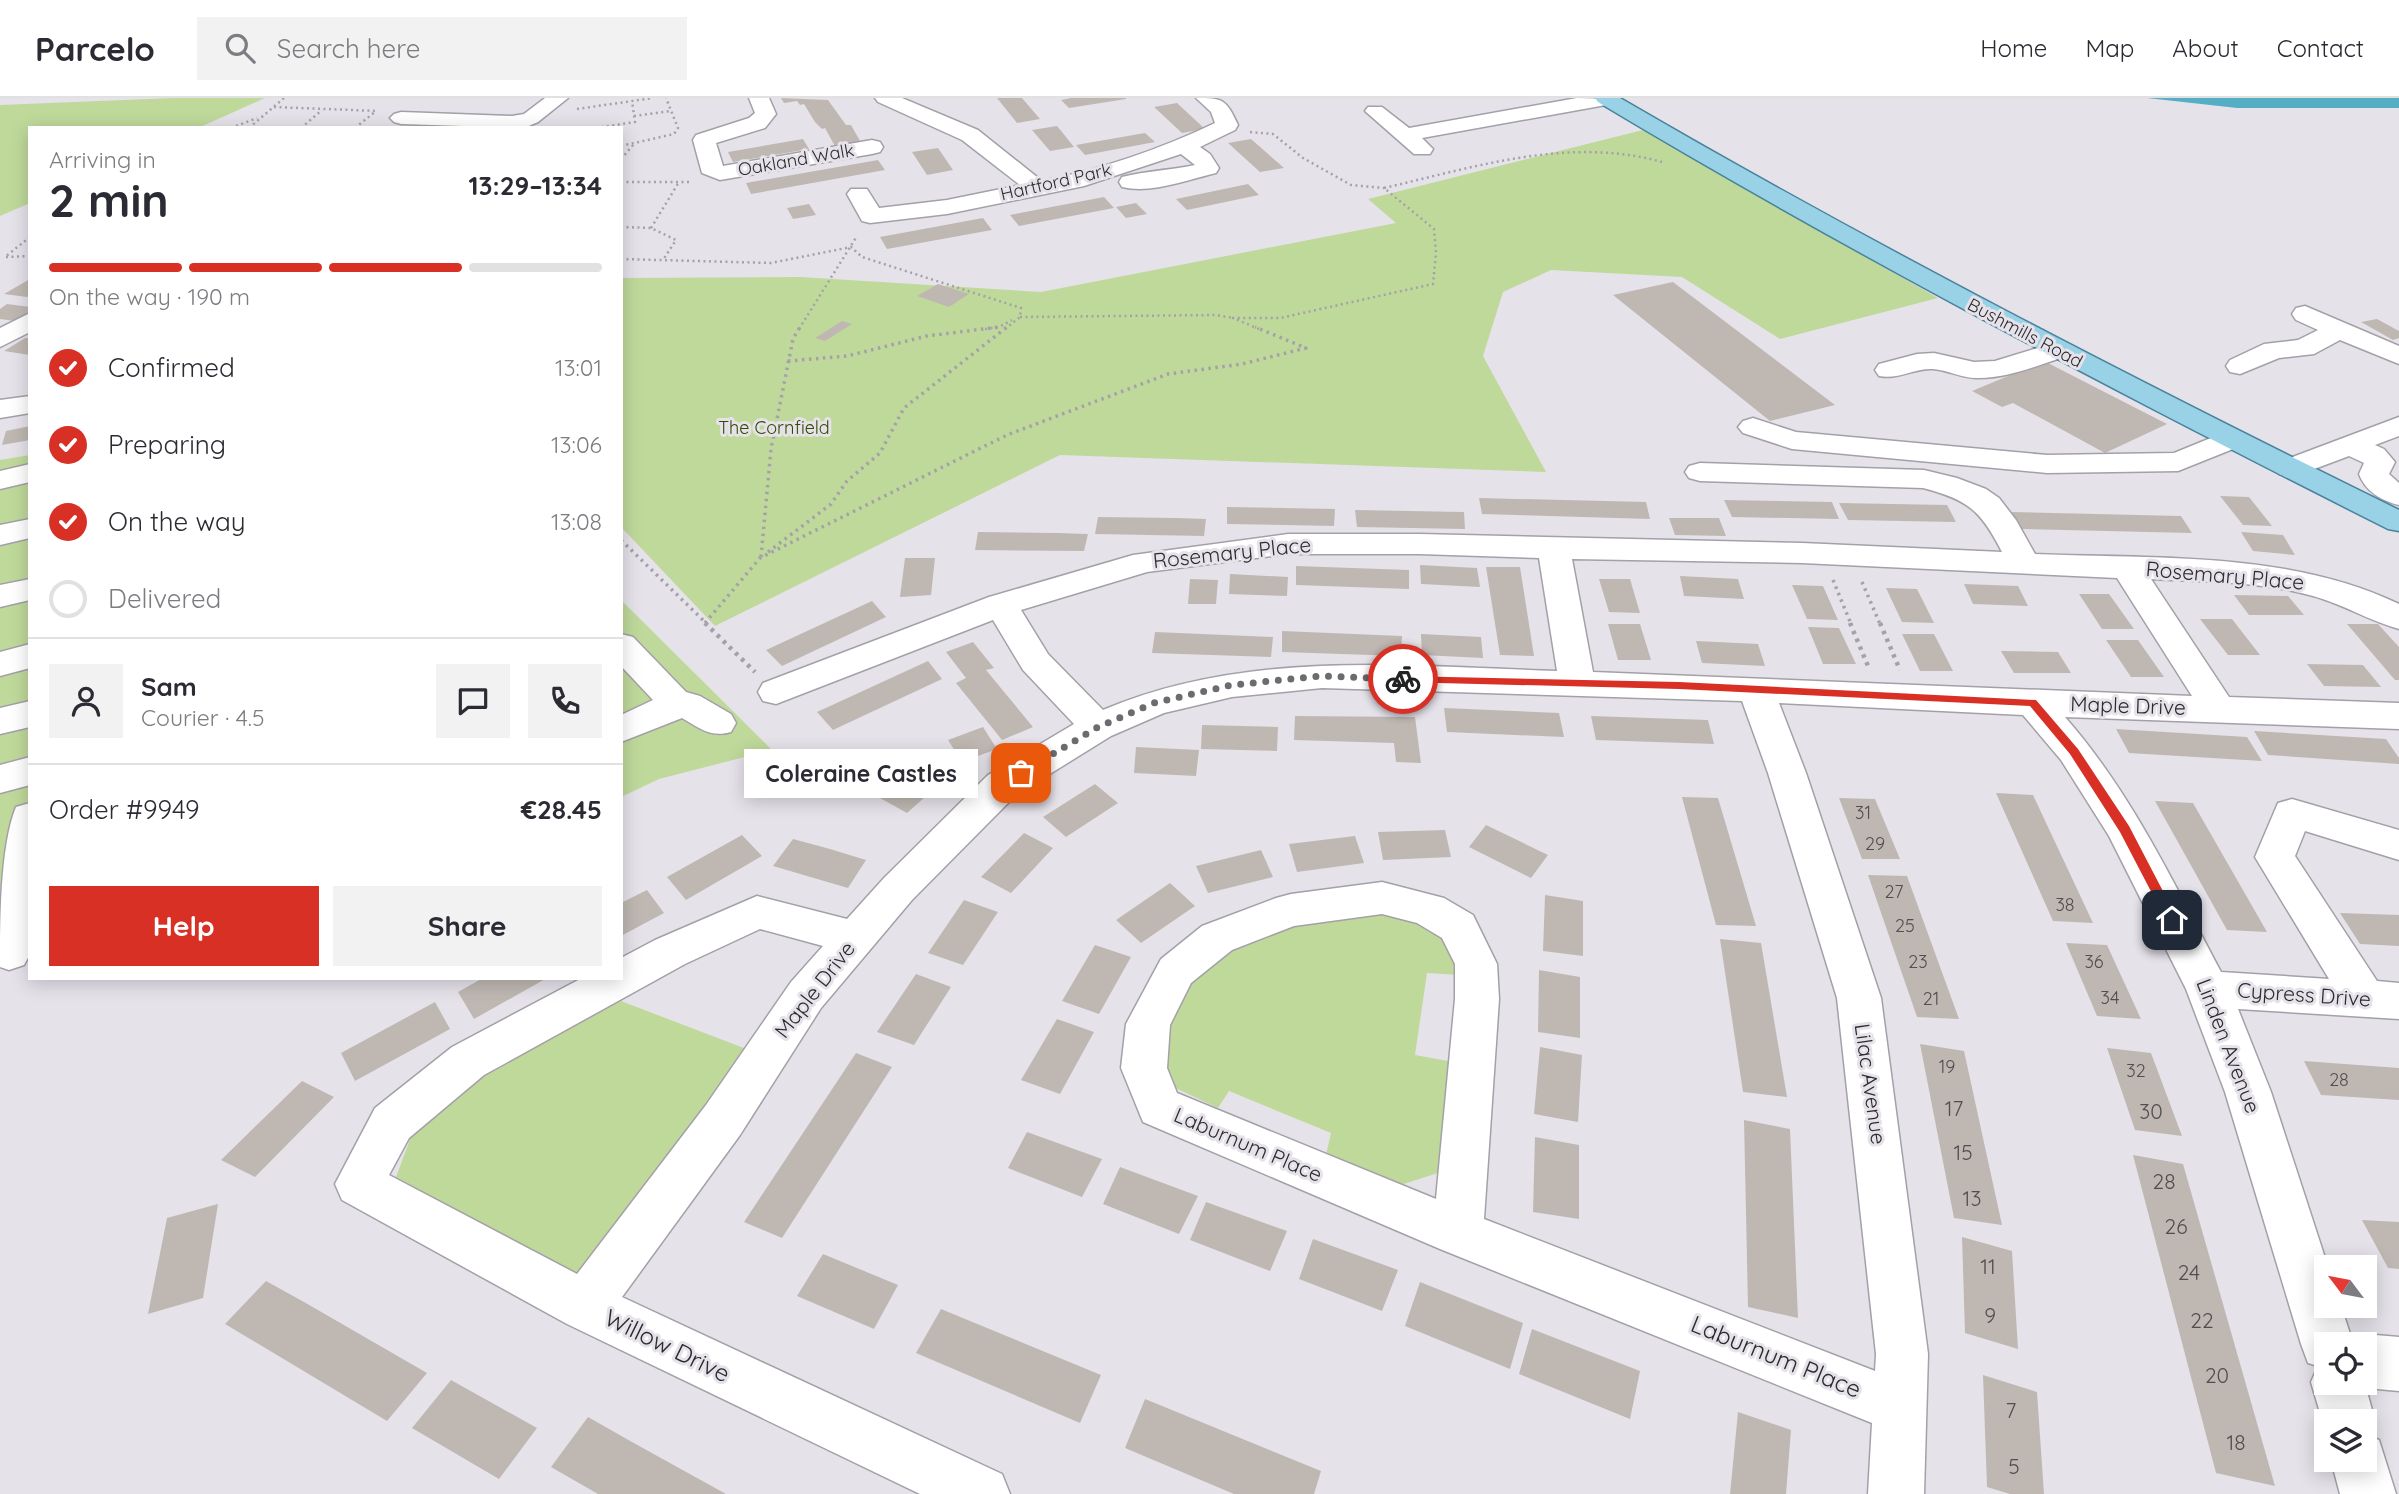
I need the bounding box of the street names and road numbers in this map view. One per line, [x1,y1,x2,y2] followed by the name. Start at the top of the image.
[736,138,856,181] street label: Oakland Walk
[998,158,1114,205] street label: Hartford Park
[1964,293,2087,373] street label: Bushmills Road
[1152,531,1312,573] street label: Rosemary Place
[2145,555,2305,595] street label: Rosemary Place
[2070,690,2186,720] street label: Maple Drive
[768,936,860,1043] street label: Maple Drive
[2191,975,2267,1117] street label: Linden Avenue
[2236,976,2372,1012] street label: Cypress Drive
[1850,1022,1892,1146] street label: Lilac Avenue
[1170,1101,1326,1187] street label: Laburnum Place
[600,1302,735,1388] street label: Willow Drive
[1687,1308,1866,1404] street label: Laburnum Place

